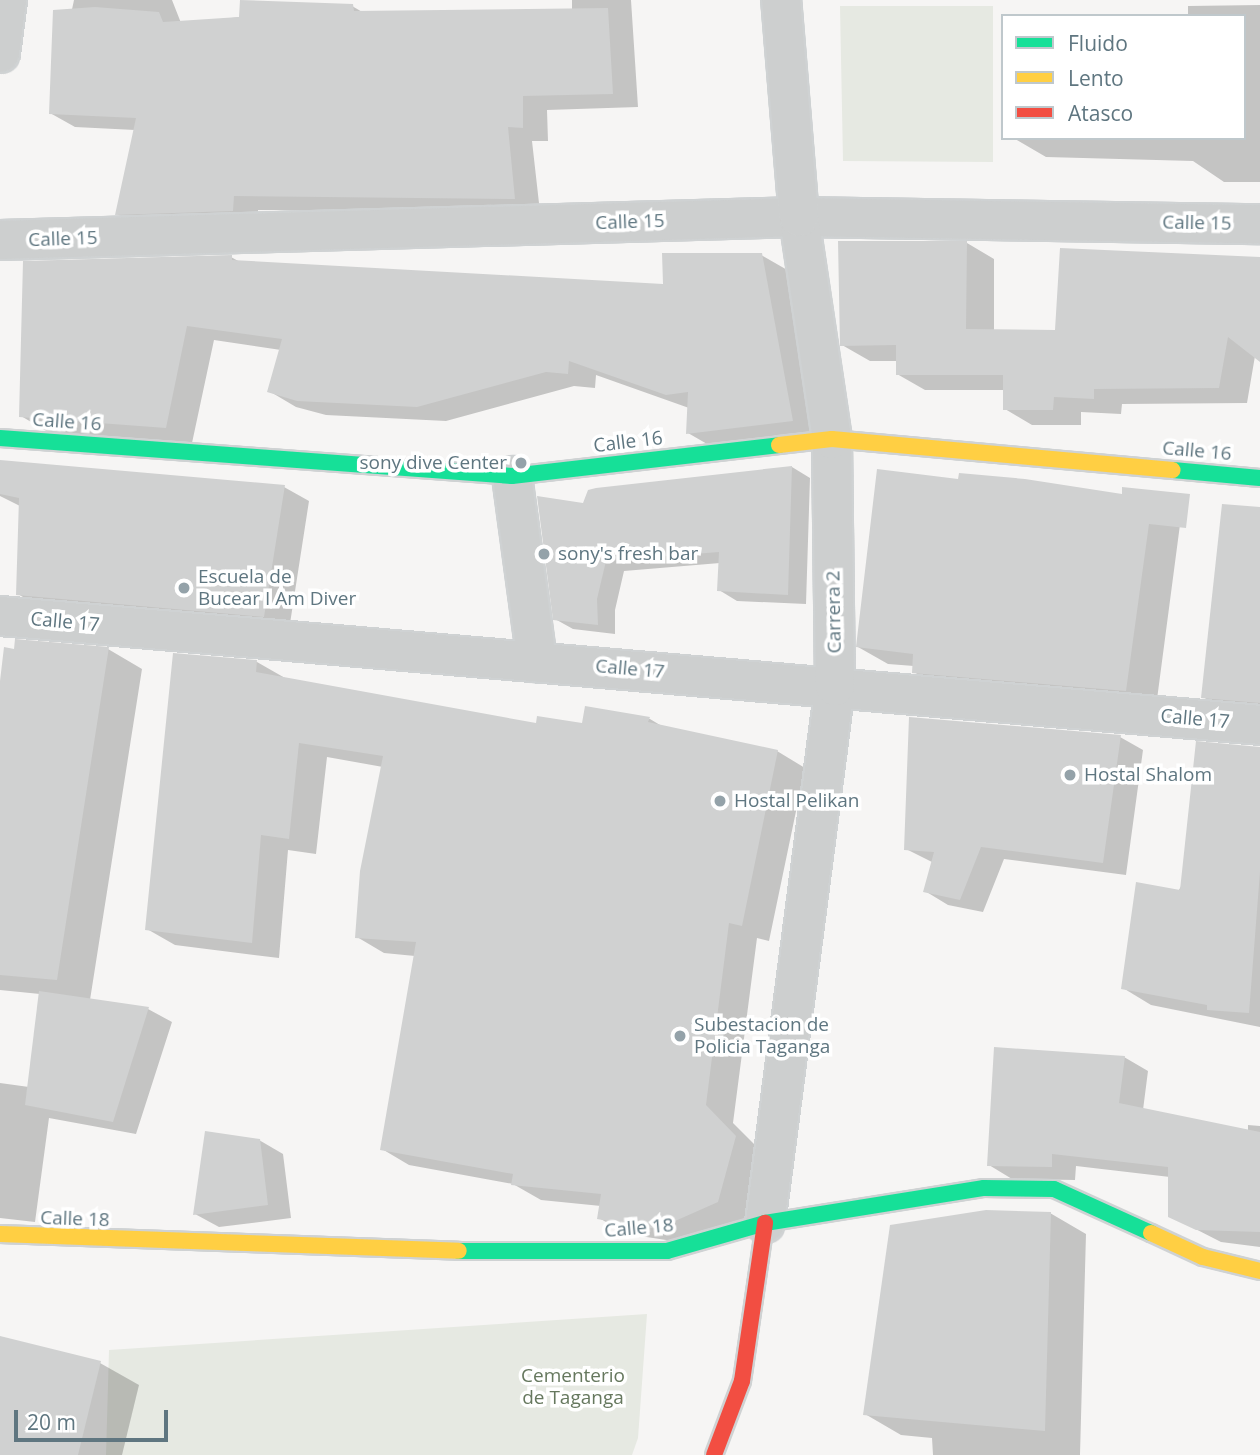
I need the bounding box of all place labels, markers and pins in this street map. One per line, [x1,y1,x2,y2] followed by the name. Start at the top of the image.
[359,452,507,474] place label: sony dive Center
[513,455,529,471] marker: sony dive Center
[558,543,698,565] place label: sony's fresh bar
[536,546,552,562] marker: sony's fresh bar
[198,566,356,610] place label: Escuela de Bucear I Am Diver
[176,580,192,596] marker: Escuela de Bucear I Am Diver
[1084,764,1212,786] place label: Hostal Shalom
[1062,767,1078,783] marker: Hostal Shalom
[734,790,859,812] place label: Hostal Pelikan
[712,793,728,809] marker: Hostal Pelikan
[694,1014,830,1058] place label: Subestacion de Policia Taganga
[672,1028,688,1044] marker: Subestacion de Policia Taganga

